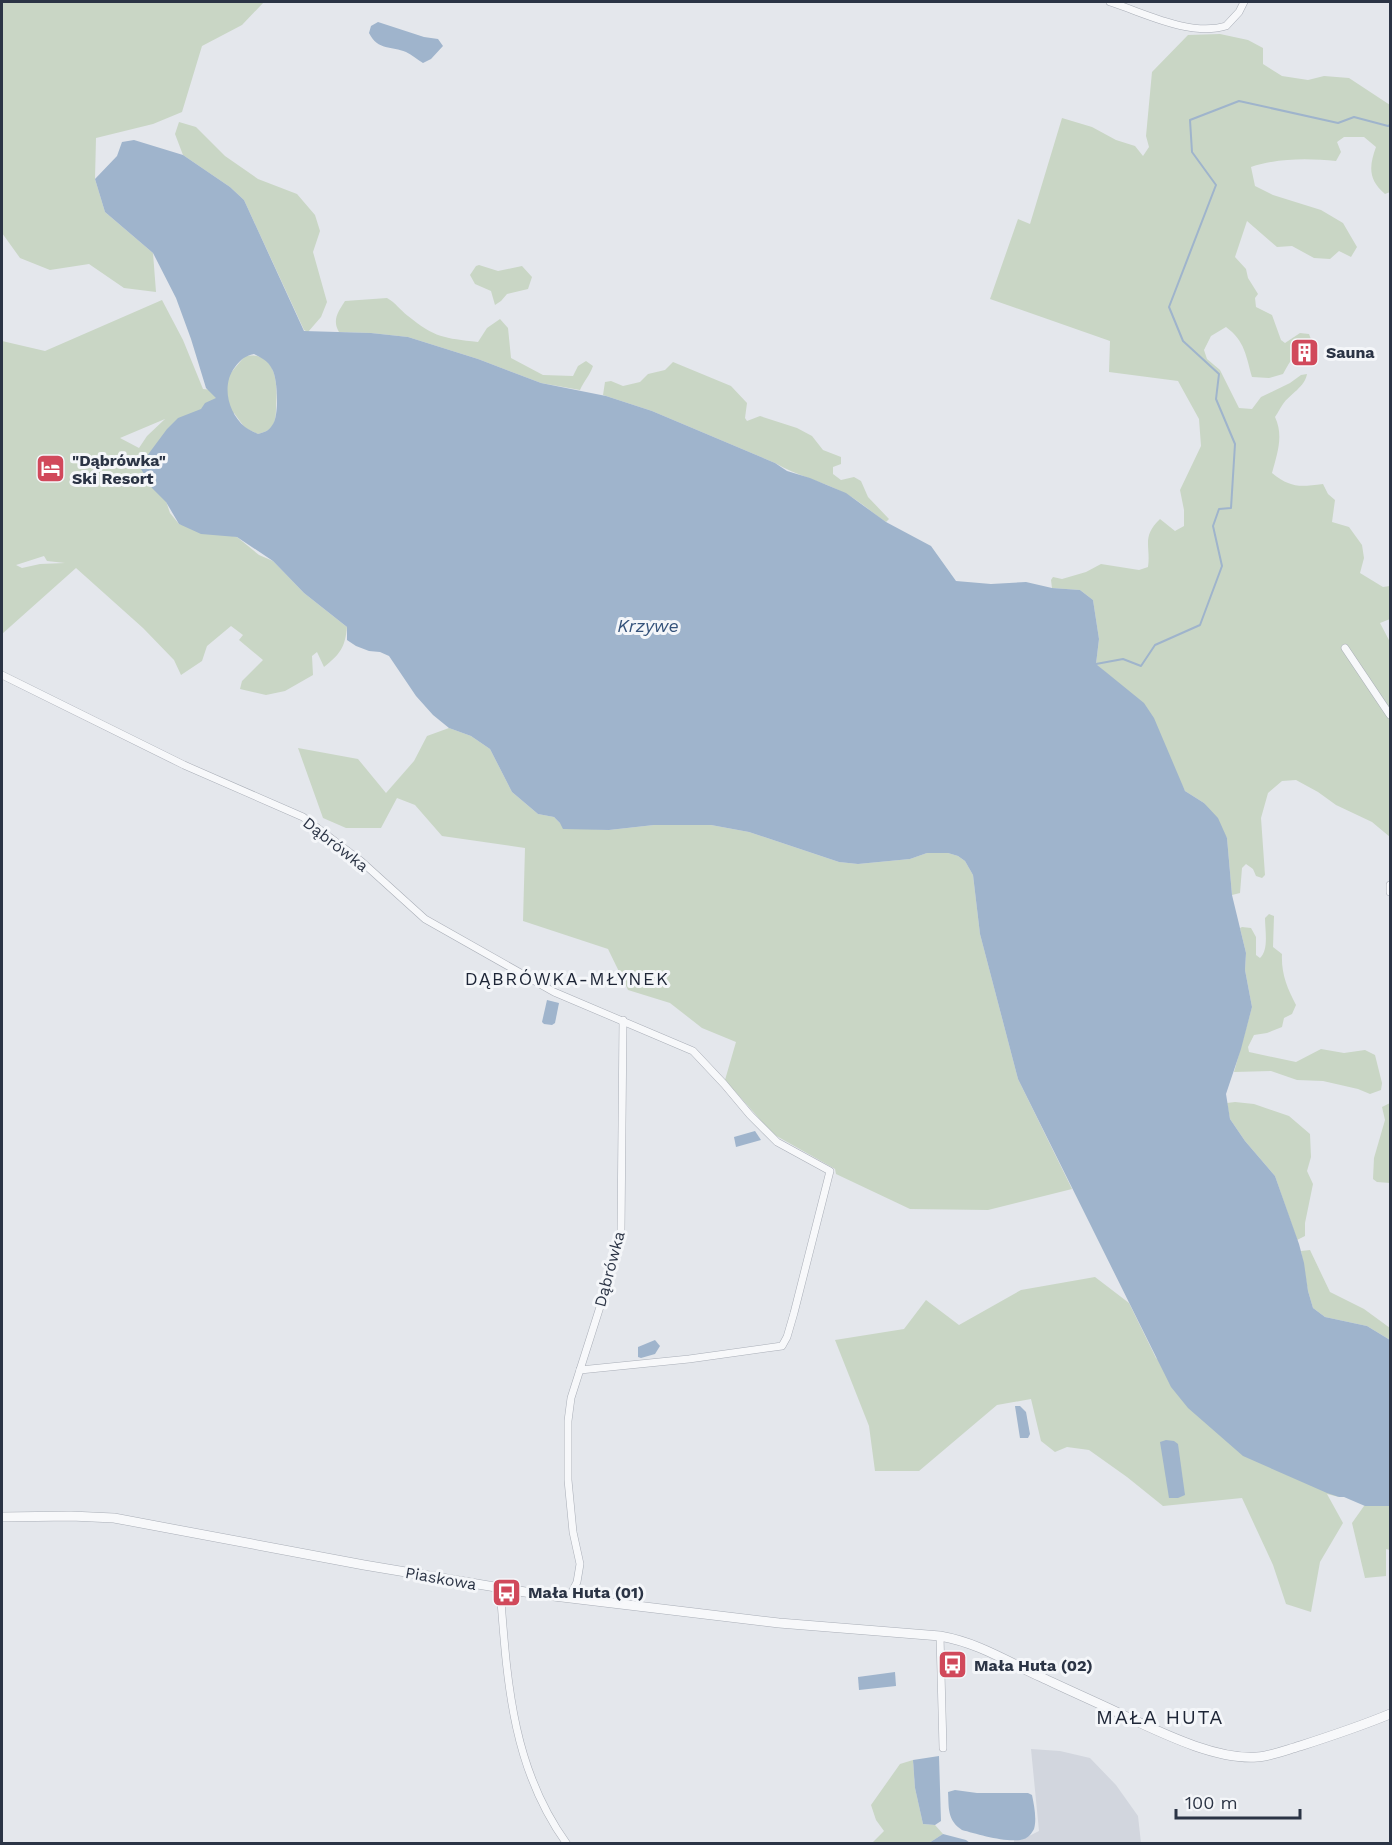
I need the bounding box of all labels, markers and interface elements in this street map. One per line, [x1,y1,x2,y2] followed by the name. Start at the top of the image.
[1289,336,1321,368] building icon: Sauna
[1326,343,1375,362] place label: Sauna
[72,451,166,488] place label: "Dąbrówka" Ski Resort
[35,453,67,485] hotel icon: "Dąbrówka" Ski Resort
[617,615,679,636] water label: Krzywe
[299,813,372,876] street label: Dąbrówka
[465,968,669,989] district label: DĄBRÓWKA-MŁYNEK
[590,1229,629,1309] street label: Dąbrówka
[404,1563,478,1594] street label: Piaskowa
[491,1576,523,1608] bus stop icon: Mała Huta (01)
[528,1583,644,1602] place label: Mała Huta (01)
[937,1649,969,1681] bus stop icon: Mała Huta (02)
[974,1656,1093,1675] place label: Mała Huta (02)
[1096,1705,1224,1729] district label: MAŁA HUTA
[1176,1782,1300,1820] scale bar
[1185,1792,1238,1813] text: 100 m

